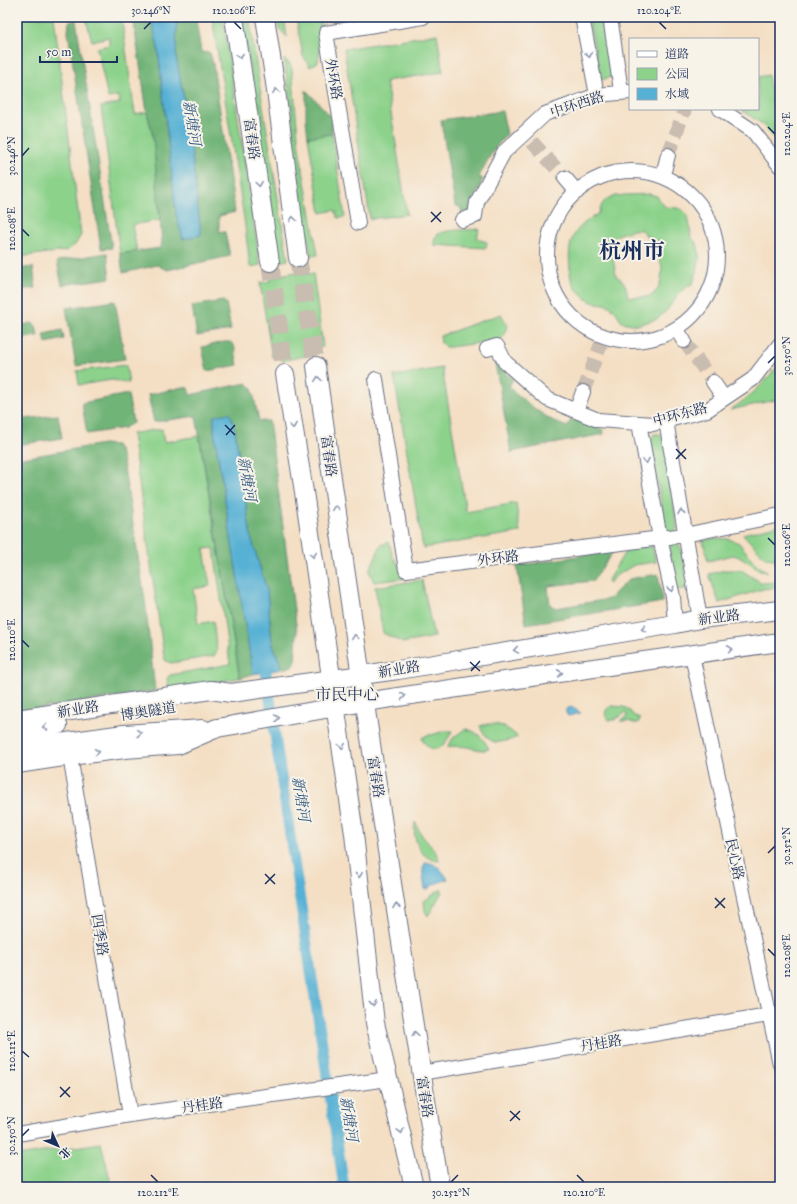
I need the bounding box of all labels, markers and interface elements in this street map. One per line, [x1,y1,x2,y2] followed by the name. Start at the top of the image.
[131,5,171,17] text: 30.246°N
[212,5,256,17] text: 120.206°E
[637,5,681,17] text: 120.204°E
[40,38,117,64] scale bar
[629,38,759,110] legend
[46,45,71,59] text: 50 m
[665,47,689,61] text: 道路
[235,52,244,59] one-way arrow
[585,52,593,58] one-way arrow
[321,57,346,101] street label: 外环路
[665,67,689,81] text: 公园
[665,87,689,101] text: 水域
[272,88,281,94] one-way arrow
[548,88,606,121] street label: 中环西路
[180,99,205,150] water label: 新塘河
[781,112,793,156] text: 120.204°E
[240,117,263,161] street label: 富春路
[6,136,18,176] text: 30.246°N
[254,181,263,187] one-way arrow
[6,207,18,251] text: 120.208°E
[289,216,298,223] one-way arrow
[599,237,665,264] district label: 杭州市
[781,336,793,376] text: 30.250°N
[314,376,323,383] one-way arrow
[651,399,709,430] street label: 中环东路
[289,423,297,429] one-way arrow
[317,434,340,478] street label: 富春路
[234,455,260,506] water label: 新塘河
[641,458,650,465] one-way arrow
[332,505,341,511] one-way arrow
[677,509,686,515] one-way arrow
[781,523,793,567] text: 120.206°E
[476,548,520,569] street label: 外环路
[308,552,317,558] one-way arrow
[667,586,675,592] one-way arrow
[697,607,741,628] street label: 新业路
[6,619,18,661] text: 120.210°E
[641,624,648,633] one-way arrow
[351,634,360,640] one-way arrow
[513,645,519,654] one-way arrow
[727,645,733,654] one-way arrow
[377,658,421,681] street label: 新业路
[556,669,563,678] one-way arrow
[315,685,379,704] district label: 市民中心
[400,693,406,701] one-way arrow
[56,698,100,721] street label: 新业路
[119,699,177,724] street label: 博奥隧道
[274,714,280,723] one-way arrow
[42,722,48,731] one-way arrow
[136,729,142,738] one-way arrow
[337,743,346,749] one-way arrow
[94,748,100,757] one-way arrow
[364,755,387,799] street label: 富春路
[289,775,314,826] water label: 新塘河
[781,826,793,865] text: 30.252°N
[722,837,747,881] street label: 民心路
[354,872,363,878] one-way arrow
[392,903,401,909] one-way arrow
[88,913,111,957] street label: 四季路
[781,934,793,978] text: 120.208°E
[369,1001,378,1007] one-way arrow
[6,1030,18,1072] text: 120.212°E
[411,1031,420,1037] one-way arrow
[579,1032,623,1055] street label: 丹桂路
[413,1075,436,1119] street label: 富春路
[180,1094,224,1117] street label: 丹桂路
[337,1095,362,1146] water label: 新塘河
[6,1116,18,1156] text: 30.250°N
[38,1126,78,1166] north arrow
[396,1128,404,1135] one-way arrow
[56,1144,73,1161] text: 北
[137,1187,179,1199] text: 120.212°E
[432,1187,471,1199] text: 30.252°N
[563,1187,605,1199] text: 120.210°E

